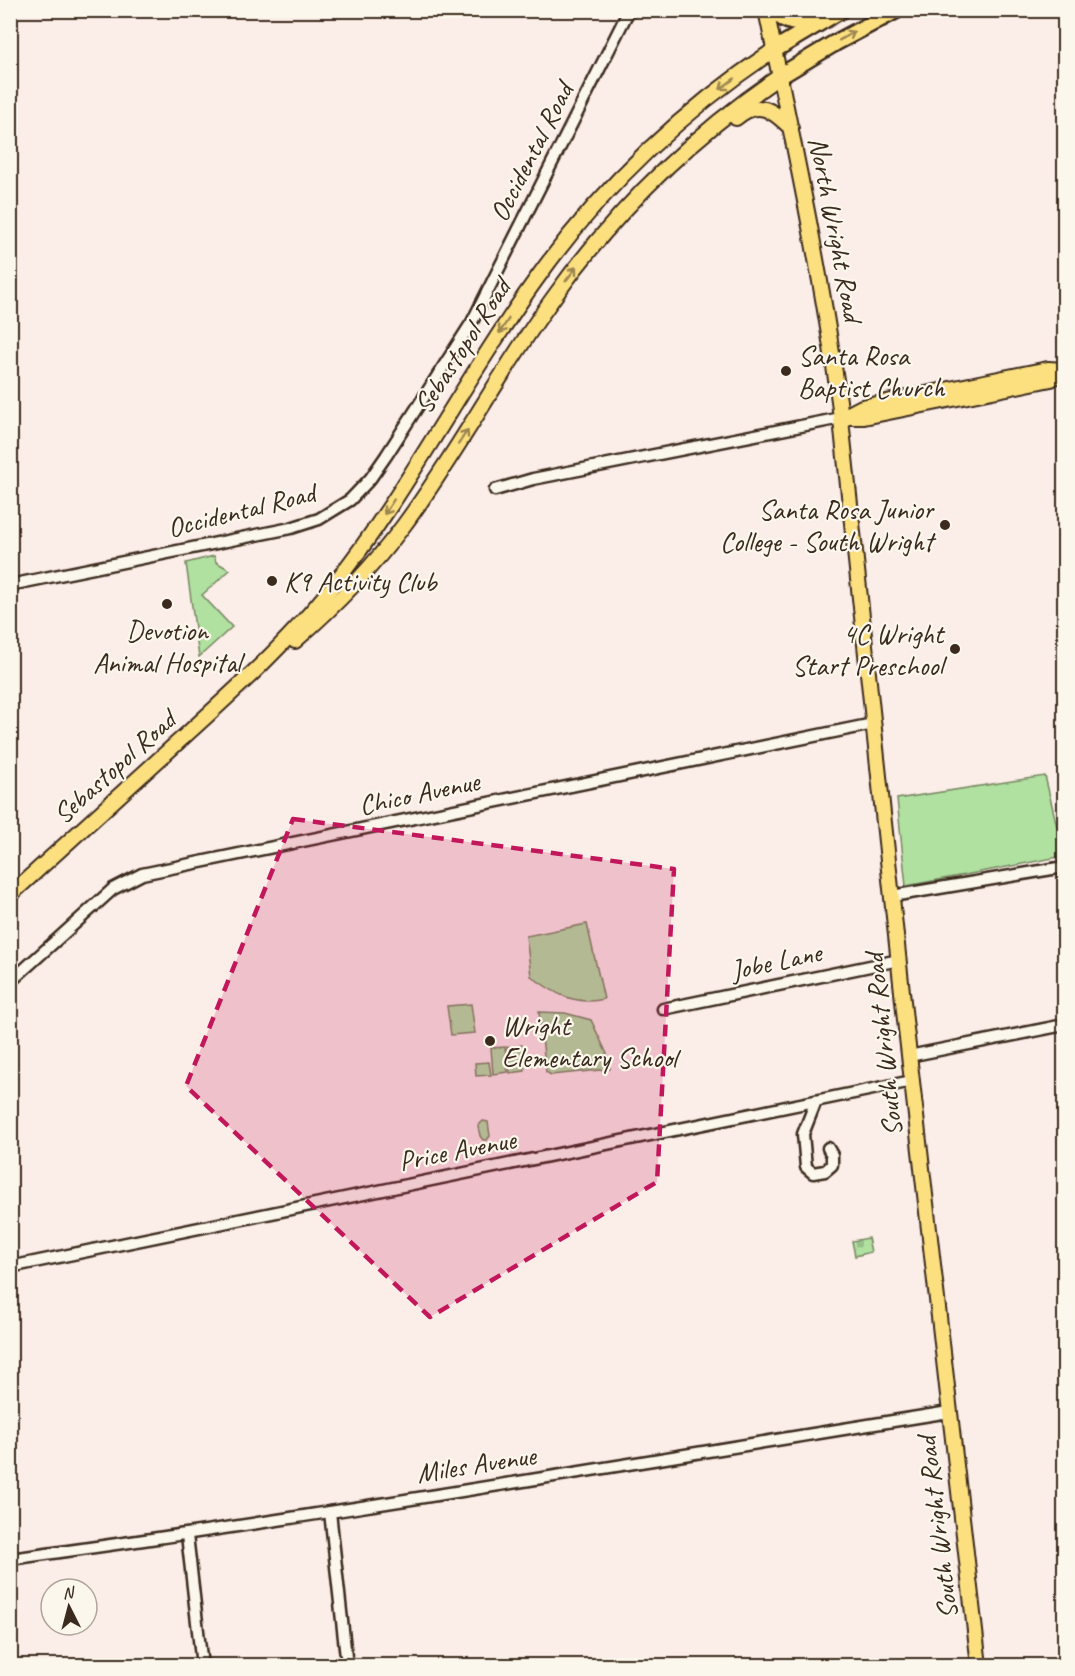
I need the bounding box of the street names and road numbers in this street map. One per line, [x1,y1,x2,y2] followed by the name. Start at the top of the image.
[481,73,583,227] street label: Occidental Road
[801,134,872,328] street label: North Wright Road
[406,269,521,420] street label: Sebastopol Road
[164,474,322,545] street label: Occidental Road
[45,700,186,831] street label: Sebastopol Road
[356,763,484,823] street label: Chico Avenue
[726,934,826,988] street label: Jobe Lane
[856,948,910,1138] street label: South Wright Road
[396,1121,520,1178] street label: Price Avenue
[908,1431,966,1621] street label: South Wright Road
[414,1437,540,1491] street label: Miles Avenue

